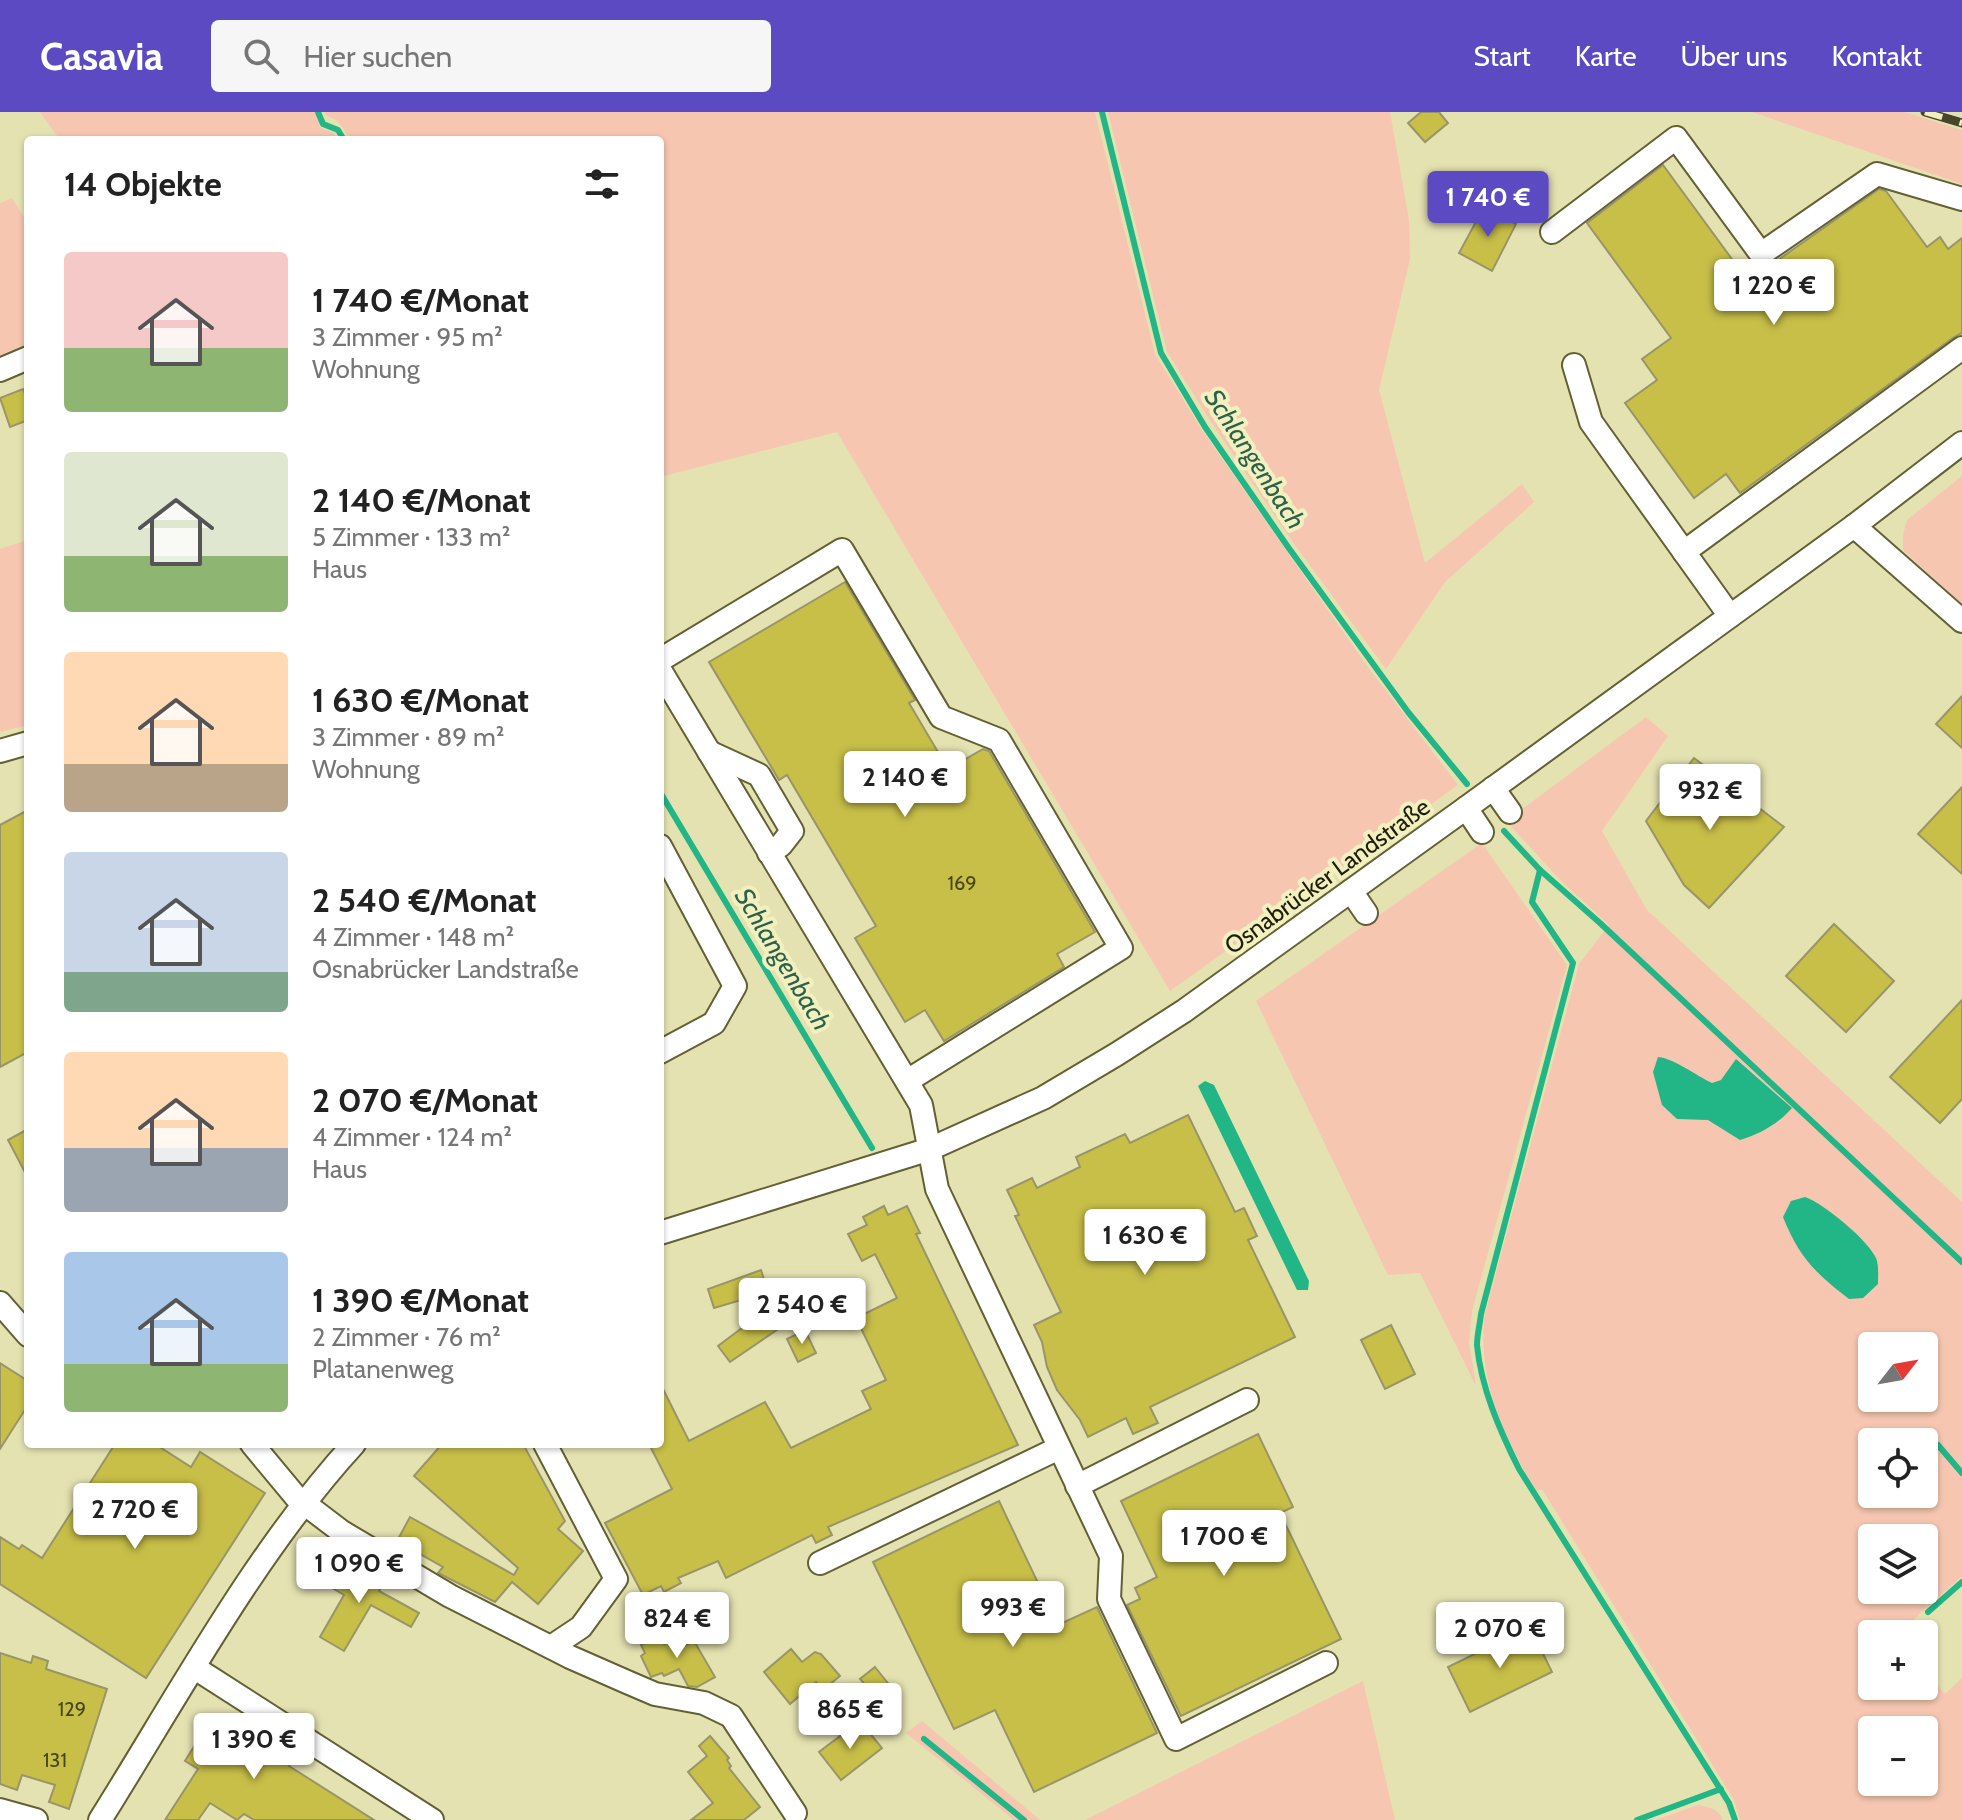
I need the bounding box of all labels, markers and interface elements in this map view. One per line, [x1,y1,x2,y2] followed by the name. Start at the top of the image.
[211,20,771,92] search box
[40,33,163,80] text: Casavia
[239,34,283,78] icon: search
[303,38,452,75] text: Hier suchen
[1474,39,1531,73] text: Start
[1575,39,1637,73] text: Karte
[1681,39,1787,73] text: Über uns
[1831,39,1922,73] text: Kontakt
[580,162,624,206] icon: filters
[64,163,222,205] text: 14 Objekte
[1414,171,1562,239] pin: 1 740 €
[1446,181,1530,213] text: 1 740 €
[1700,259,1848,327] pin: 1 220 €
[1732,269,1816,301] text: 1 220 €
[312,279,529,321] text: 1 740 €/Monat
[128,284,224,380] icon: home
[312,321,503,353] text: 3 Zimmer · 95 m²
[312,353,420,385] text: Wohnung
[1198,383,1312,535] water label: Schlangenbach
[312,479,531,521] text: 2 140 €/Monat
[128,484,224,580] icon: home
[312,521,510,553] text: 5 Zimmer · 133 m²
[312,553,367,585] text: Haus
[312,679,529,721] text: 1 630 €/Monat
[128,684,224,780] icon: home
[312,721,504,753] text: 3 Zimmer · 89 m²
[831,751,979,819] pin: 2 140 €
[312,753,420,785] text: Wohnung
[862,761,948,793] text: 2 140 €
[1654,764,1766,832] pin: 932 €
[1678,774,1742,806] text: 932 €
[1219,792,1435,960] street label: Osnabrücker Landstraße
[947,871,977,895] house number: 169
[312,879,536,921] text: 2 540 €/Monat
[728,882,838,1036] water label: Schlangenbach
[128,884,224,980] icon: home
[312,921,514,953] text: 4 Zimmer · 148 m²
[312,953,579,985] text: Osnabrücker Landstraße
[312,1079,538,1121] text: 2 070 €/Monat
[128,1084,224,1180] icon: home
[312,1121,512,1153] text: 4 Zimmer · 124 m²
[312,1153,367,1185] text: Haus
[1071,1209,1219,1277] pin: 1 630 €
[1103,1219,1187,1251] text: 1 630 €
[728,1278,876,1346] pin: 2 540 €
[312,1279,529,1321] text: 1 390 €/Monat
[128,1284,224,1380] icon: home
[757,1288,847,1320] text: 2 540 €
[312,1321,501,1353] text: 2 Zimmer · 76 m²
[1858,1332,1938,1412] north arrow
[1858,1332,1938,1796] map controls
[312,1353,454,1385] text: Platanenweg
[1858,1428,1938,1508] button: locate
[61,1483,209,1551] pin: 2 720 €
[91,1493,179,1525] text: 2 720 €
[1150,1510,1298,1578] pin: 1 700 €
[1180,1520,1268,1552] text: 1 700 €
[1858,1524,1938,1604] button: layers
[285,1537,433,1605] pin: 1 090 €
[314,1547,404,1579] text: 1 090 €
[957,1581,1069,1649] pin: 993 €
[980,1591,1046,1623] text: 993 €
[621,1592,733,1660] pin: 824 €
[643,1602,711,1634] text: 824 €
[1426,1602,1574,1670] pin: 2 070 €
[1454,1612,1546,1644] text: 2 070 €
[1858,1620,1938,1700] button: +
[794,1683,906,1751] pin: 865 €
[817,1693,883,1725] text: 865 €
[58,1697,86,1721] house number: 129
[180,1713,328,1781] pin: 1 390 €
[1858,1716,1938,1796] button: −
[212,1723,296,1755] text: 1 390 €
[43,1748,67,1772] house number: 131

